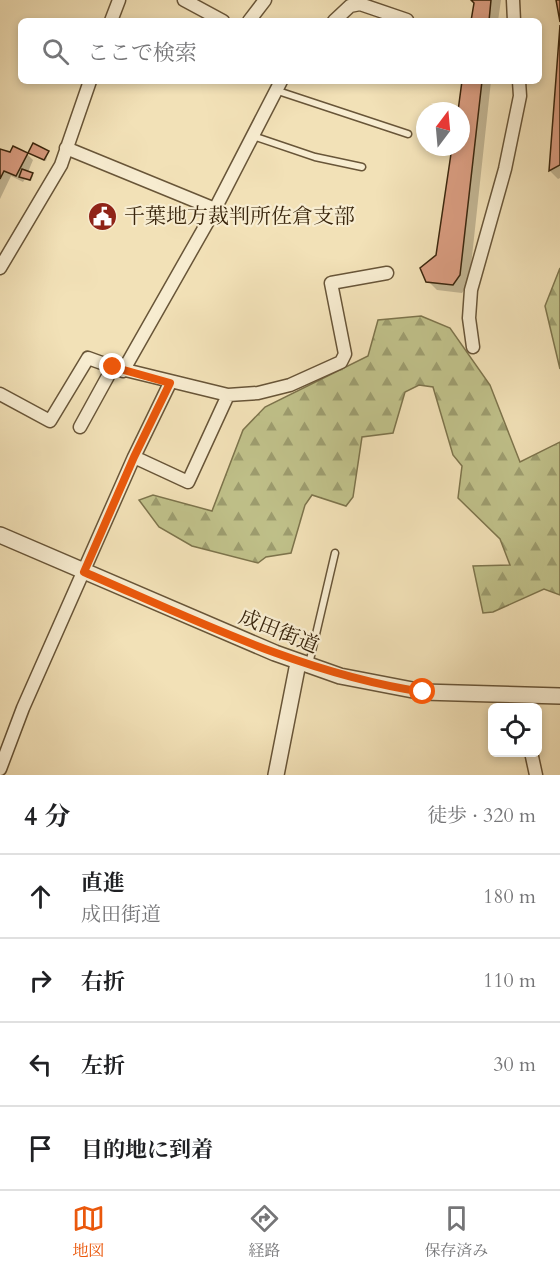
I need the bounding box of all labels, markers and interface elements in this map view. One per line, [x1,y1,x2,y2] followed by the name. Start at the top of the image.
[18,18,542,84] search box
[39,35,72,68] icon: search
[87,38,197,68] text: ここで検索
[416,102,470,156] north arrow
[87,200,119,232] public building icon: 千葉地方裁判所佐倉支部
[124,202,355,231] place label: 千葉地方裁判所佐倉支部
[99,353,125,379] route end
[234,602,323,661] street label: 成田街道
[409,678,435,704] route start
[488,703,542,757] map controls
[488,703,542,757] button: locate
[24,799,70,834] text: 4 分
[427,802,536,829] text: 徒歩 · 320 m
[81,868,125,898] text: 直進
[24,880,57,913] icon: ahead
[483,883,536,910] text: 180 m
[81,901,161,928] text: 成田街道
[24,964,57,997] icon: right
[81,967,125,997] text: 右折
[483,967,536,994] text: 110 m
[24,1048,57,1081] icon: left
[81,1051,125,1081] text: 左折
[493,1051,536,1078] text: 30 m
[24,1132,57,1165] icon: arrive
[81,1135,213,1165] text: 目的地に到着
[72,1202,105,1262] tab: 地図
[248,1202,281,1262] tab: 経路
[424,1202,488,1262] tab: 保存済み

